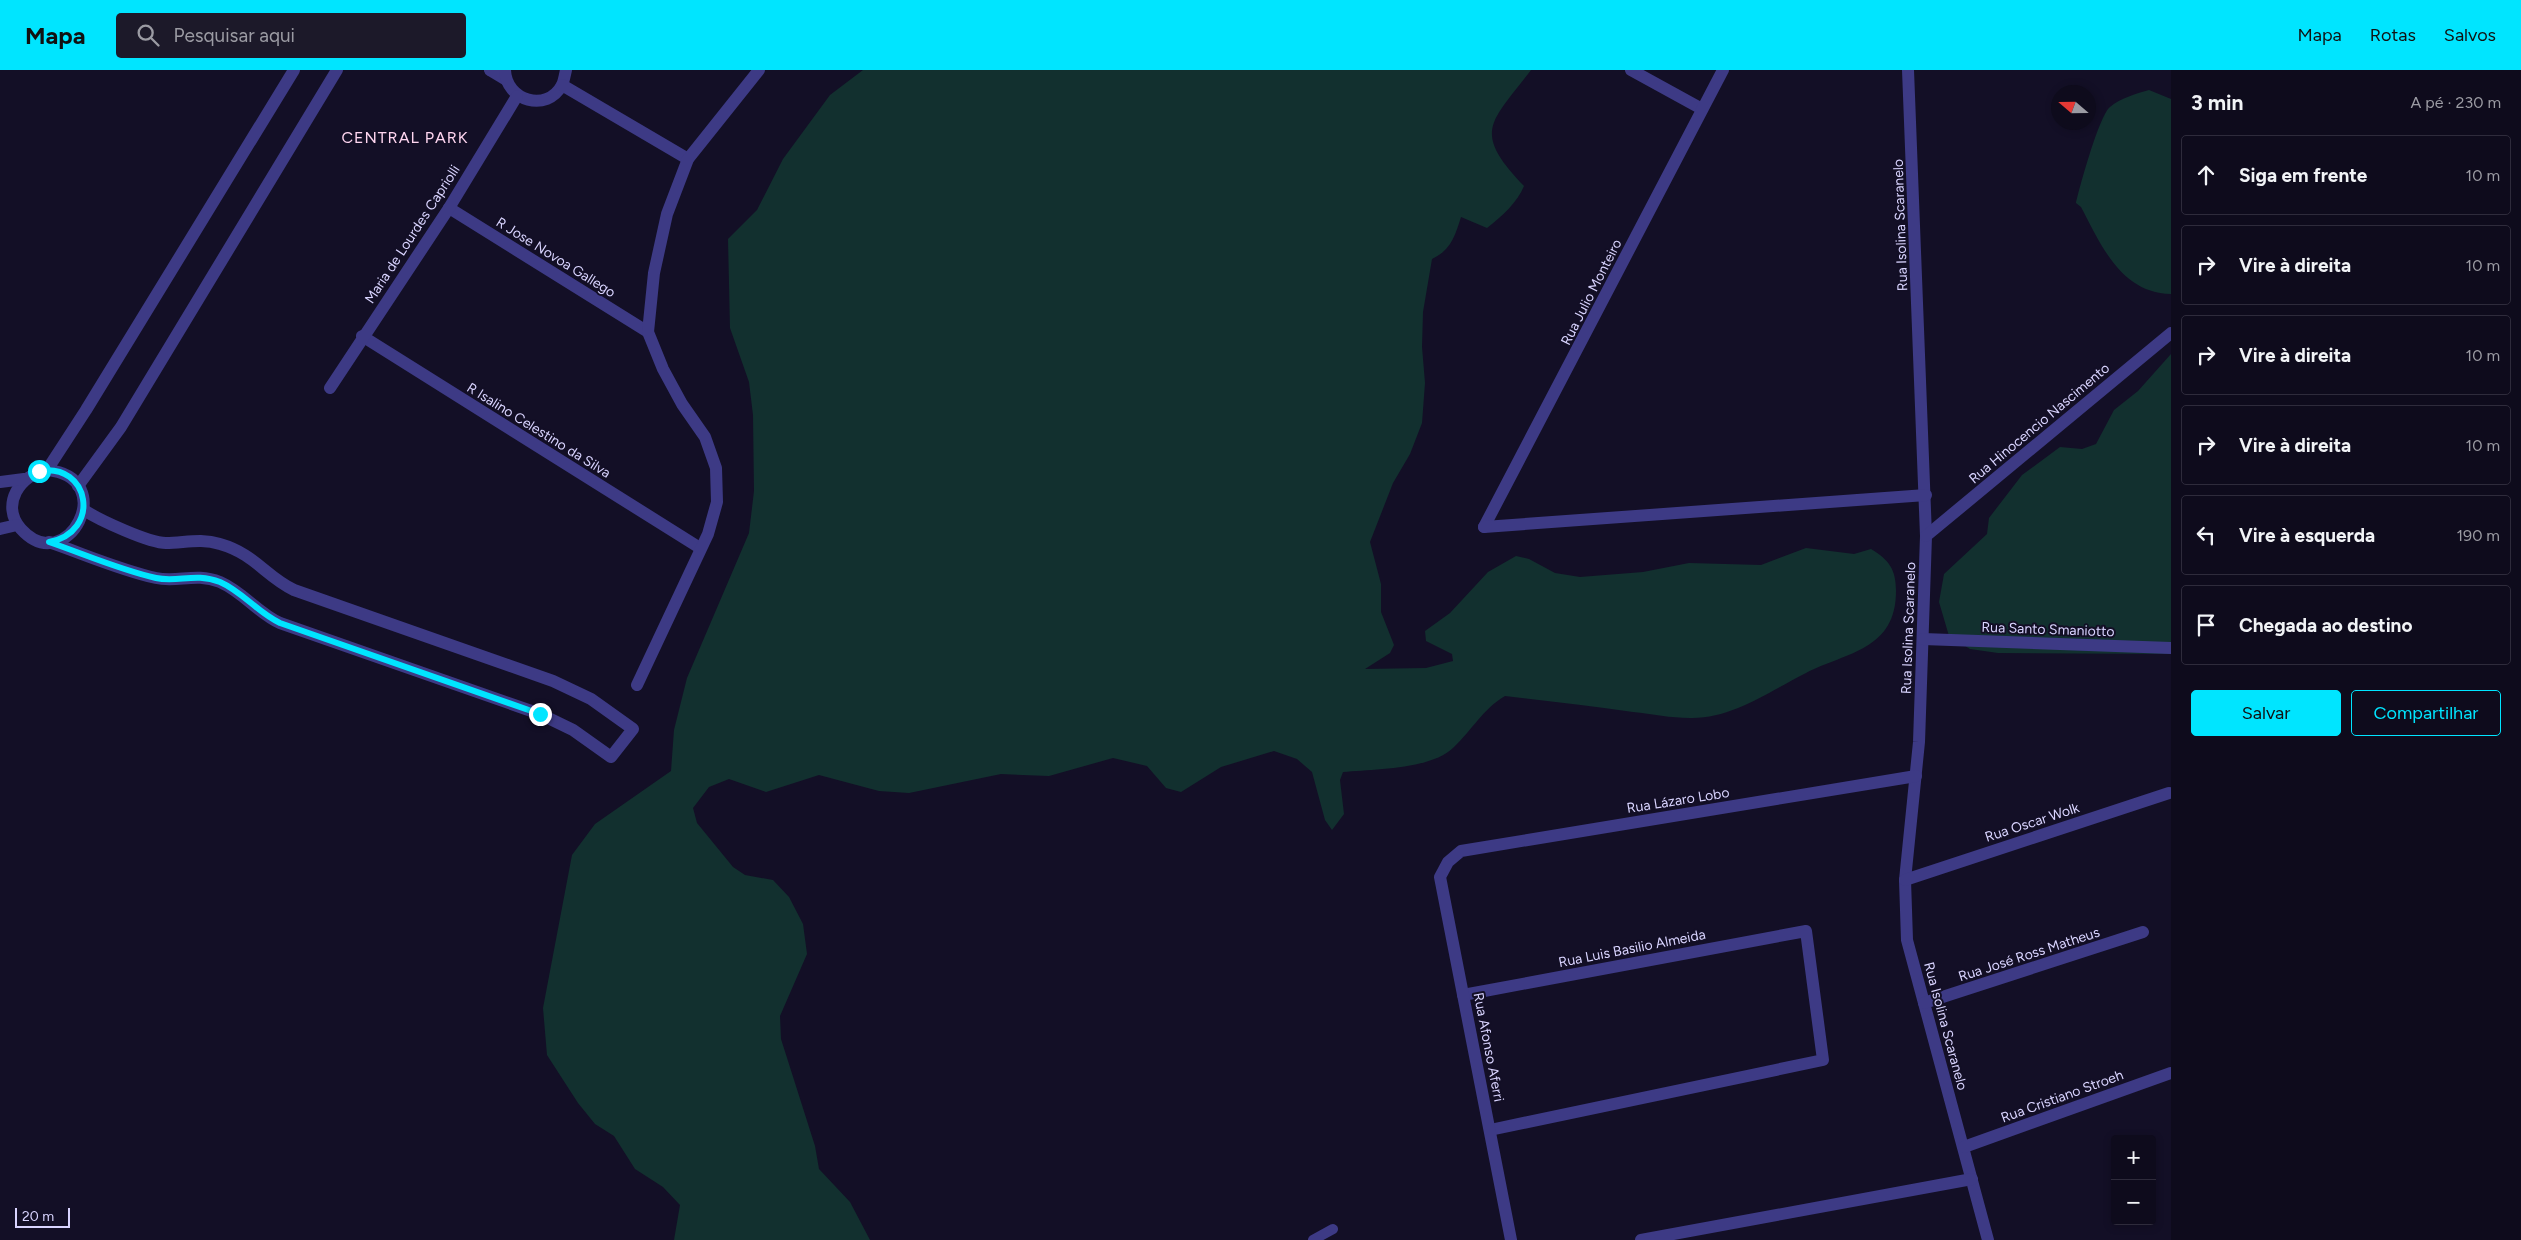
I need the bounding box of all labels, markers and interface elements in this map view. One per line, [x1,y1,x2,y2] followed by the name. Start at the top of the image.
[116,13,466,58] search box
[25,21,86,50] text: Mapa
[134,21,162,49] icon: search
[174,24,295,47] text: Pesquisar aqui
[2298,24,2342,46] text: Mapa
[2370,24,2416,46] text: Rotas
[2444,24,2496,46] text: Salvos
[2051,85,2096,130] north arrow
[2191,90,2243,115] text: 3 min
[2411,93,2501,112] text: A pé · 230 m
[341,128,469,147] district label: CENTRAL PARK
[1890,159,1911,291] street label: Rua Isolina Scaranelo
[2192,161,2220,189] icon: ahead
[361,162,464,307] street label: Maria de Lourdes Capriolli
[2239,164,2367,187] text: Siga em frente
[2466,166,2500,185] text: 10 m
[493,214,619,301] street label: R Jose Novoa Gallego
[1557,236,1626,348] street label: Rua Julio Monteiro
[2192,251,2220,279] icon: right
[2239,254,2351,277] text: Vire à direita
[2466,256,2500,275] text: 10 m
[2192,341,2220,369] icon: right
[2239,344,2351,367] text: Vire à direita
[2466,346,2500,365] text: 10 m
[1966,360,2113,487] street label: Rua Hinocencio Nascimento
[464,379,614,482] street label: R Isalino Celestino da Silva
[2192,431,2220,459] icon: right
[2239,434,2351,457] text: Vire à direita
[2466,436,2500,455] text: 10 m
[28,460,51,483] route start
[2192,521,2220,549] icon: left
[2239,524,2375,547] text: Vire à esquerda
[2457,526,2500,545] text: 190 m
[1898,562,1919,694] street label: Rua Isolina Scaranelo
[2192,611,2220,639] icon: arrive
[2239,614,2412,637] text: Chegada ao destino
[1981,619,2115,640] street label: Rua Santo Smaniotto
[2191,690,2341,736] button: Salvar
[2351,690,2501,736] button: Compartilhar
[529,703,552,726] route end
[1626,784,1731,817] street label: Rua Lázaro Lobo
[1983,799,2082,846] street label: Rua Oscar Wolk
[1956,924,2102,985] street label: Rua José Ross Matheus
[1557,926,1707,971] street label: Rua Luis Basilio Almeida
[1920,960,1971,1092] street label: Rua Isolina Scaranelo
[1470,991,1507,1103] street label: Rua Afonso Aferri
[1999,1066,2126,1127] street label: Rua Cristiano Stroeh
[2111,1135,2156,1225] map controls
[2111,1135,2156,1180] button: +
[2111,1180,2156,1225] button: −
[15,1205,70,1228] scale bar
[22,1208,54,1225] text: 20 m

